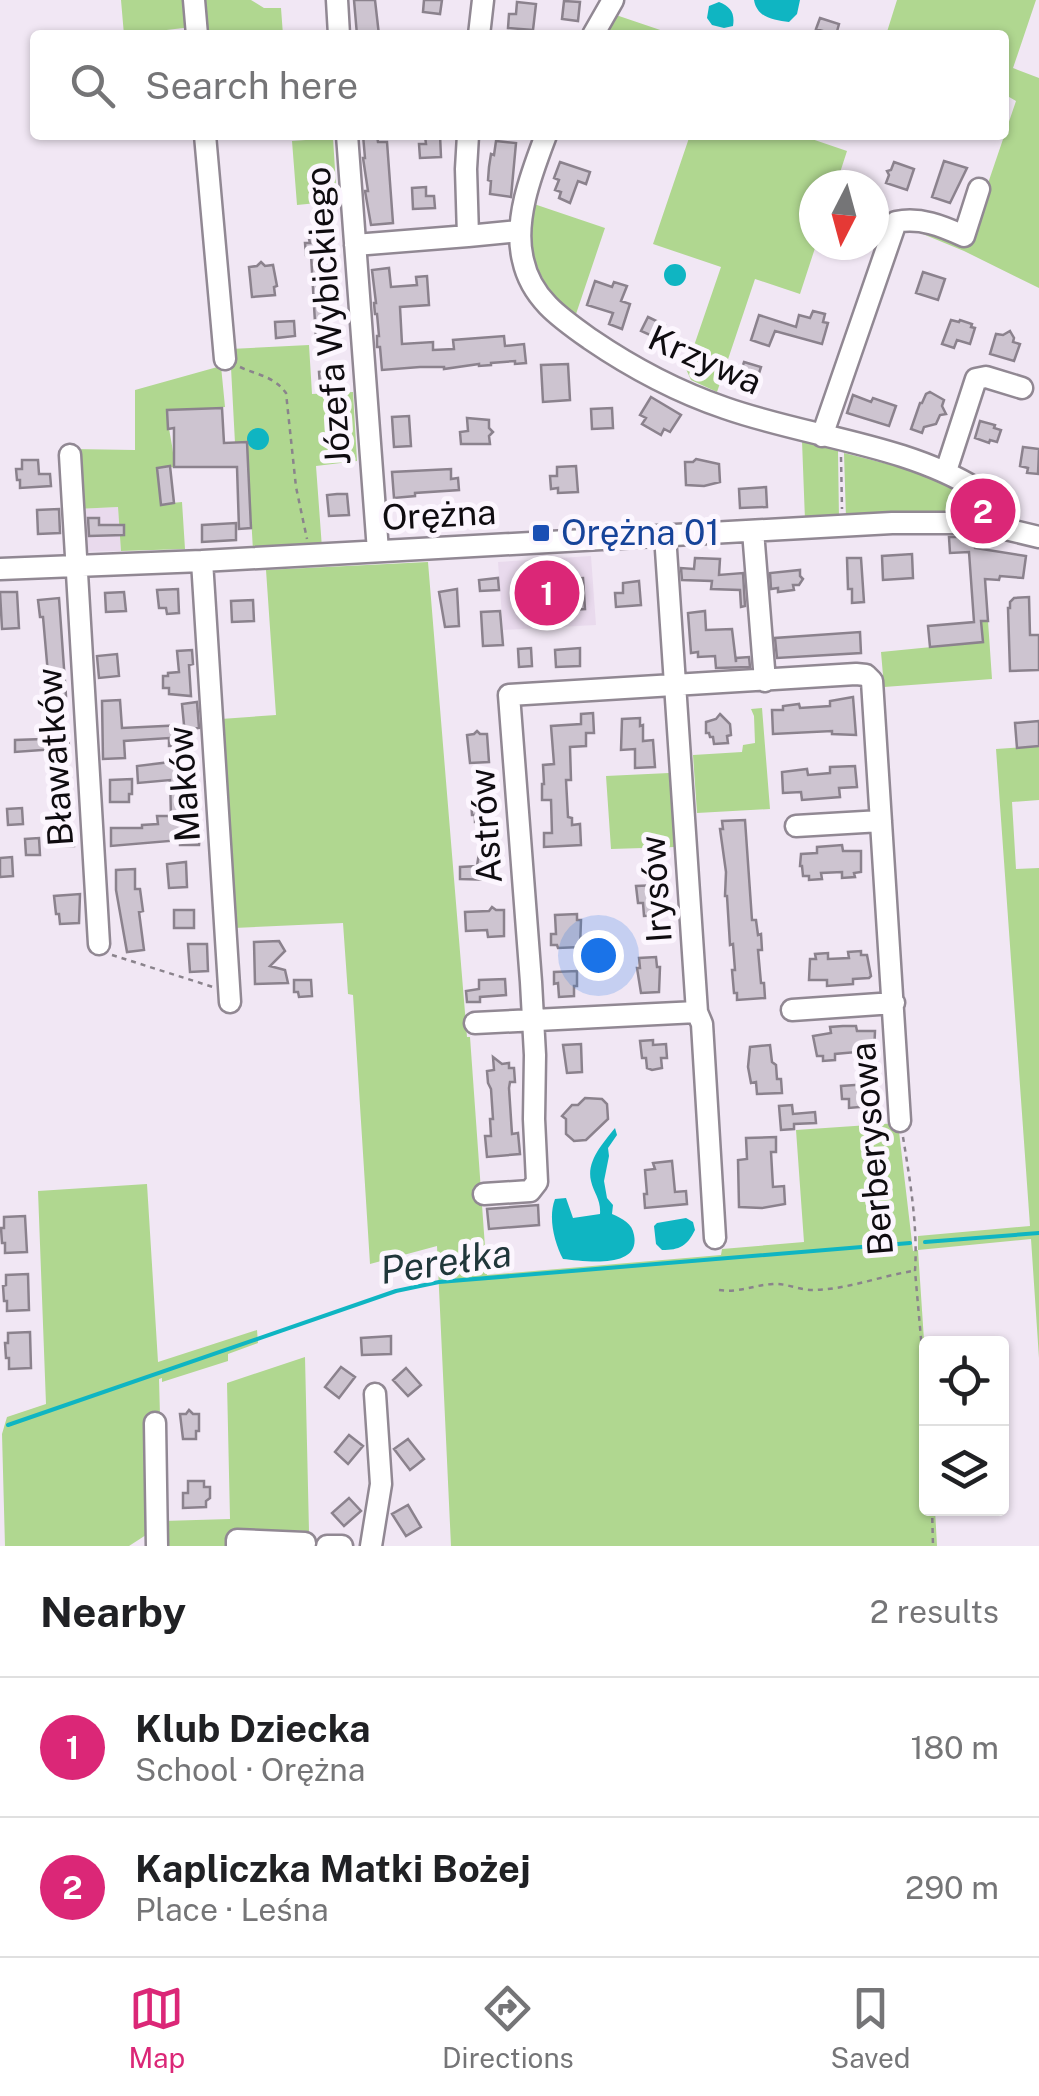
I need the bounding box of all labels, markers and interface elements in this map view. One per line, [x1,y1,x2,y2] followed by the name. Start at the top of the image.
[30,30,1009,140] search box
[65,58,120,113] icon: search
[145,63,358,108] text: Search here
[297,165,358,467] street label: Józefa Wybickiego
[799,170,889,260] north arrow
[642,316,768,403] street label: Krzywa
[950,474,1016,548] pin: 2
[381,491,497,538] street label: Orężna
[561,512,720,553] place label: Orężna 01
[530,522,552,544] marker: Orężna 01
[514,556,580,630] pin: 1
[28,666,81,848] street label: Bławatków
[159,725,208,843] street label: Maków
[461,767,510,885] street label: Astrów
[631,834,680,944] street label: Irysów
[573,930,624,981] your location
[842,1041,901,1257] street label: Berberysowa
[377,1230,515,1293] water label: Perełka
[919,1336,1009,1516] map controls
[919,1336,1009,1426] button: locate
[919,1426,1009,1516] button: layers
[40,1587,186,1636] text: Nearby
[870,1593,999,1630] text: 2 results
[135,1706,371,1751] text: Klub Dziecka
[66,1729,79,1766] text: 1
[910,1729,999,1766] text: 180 m
[135,1751,365,1788] text: School · Orężna
[135,1846,531,1891] text: Kapliczka Matki Bożej
[62,1869,83,1906] text: 2
[905,1869,999,1906] text: 290 m
[135,1891,329,1928] text: Place · Leśna
[128,1981,185,2074] tab: Map
[442,1981,574,2074] tab: Directions
[830,1981,911,2074] tab: Saved

